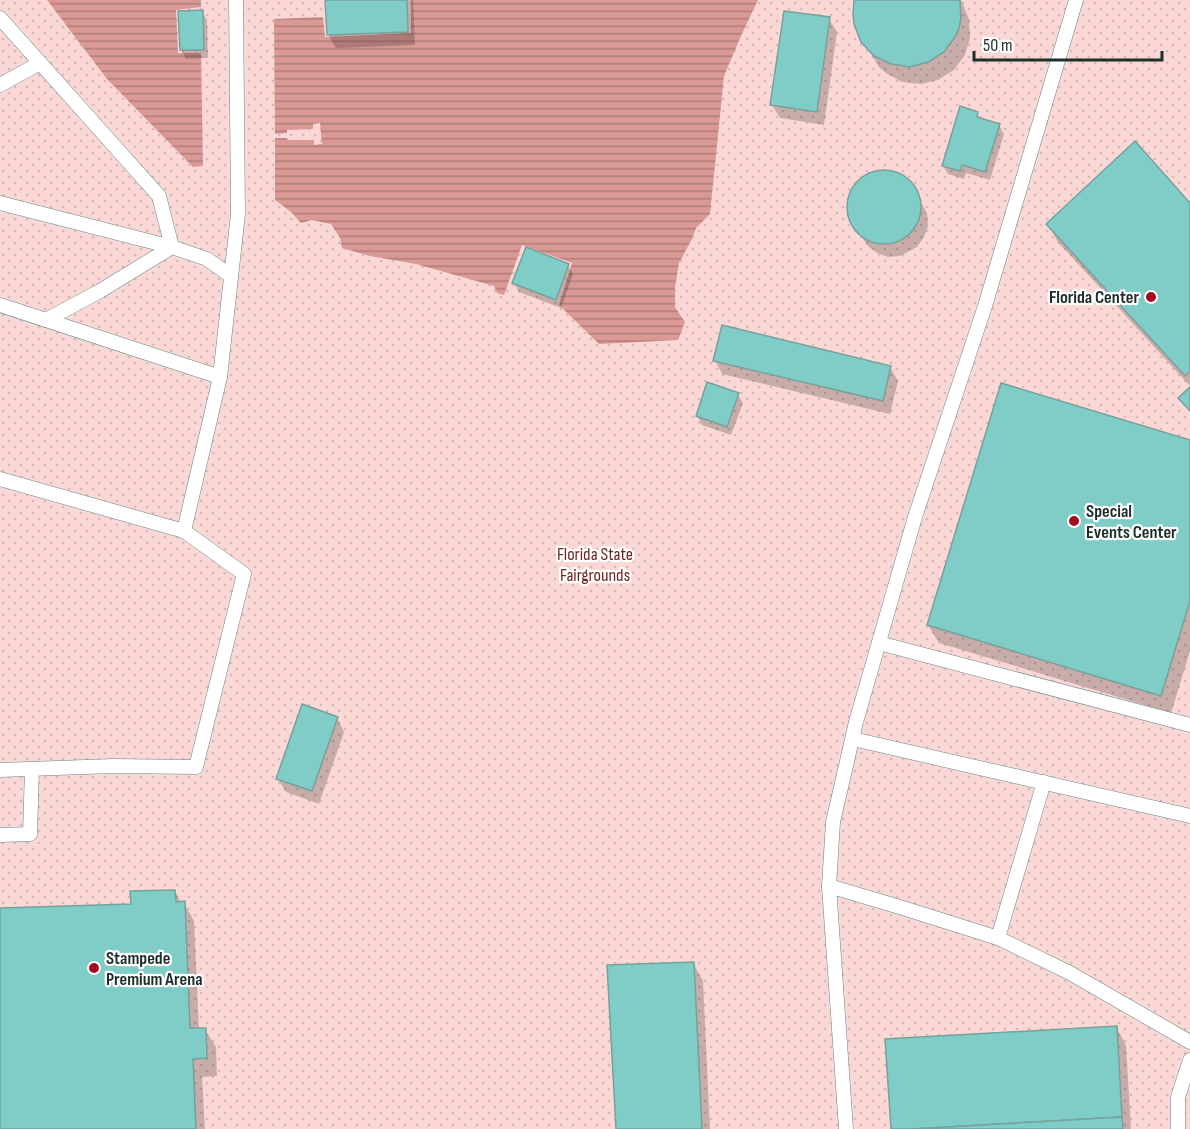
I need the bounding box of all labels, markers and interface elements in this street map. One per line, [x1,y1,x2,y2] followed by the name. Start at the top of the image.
[974,24,1162,62] scale bar
[983,35,1013,56] text: 50 m
[1049,287,1139,308] place label: Florida Center
[1144,290,1158,304] marker: Florida Center
[1086,501,1177,543] place label: Special Events Center
[1067,514,1081,528] marker: Special Events Center
[557,544,633,586] park label: Florida State Fairgrounds
[106,948,203,990] place label: Stampede Premium Arena
[87,961,101,975] marker: Stampede Premium Arena

